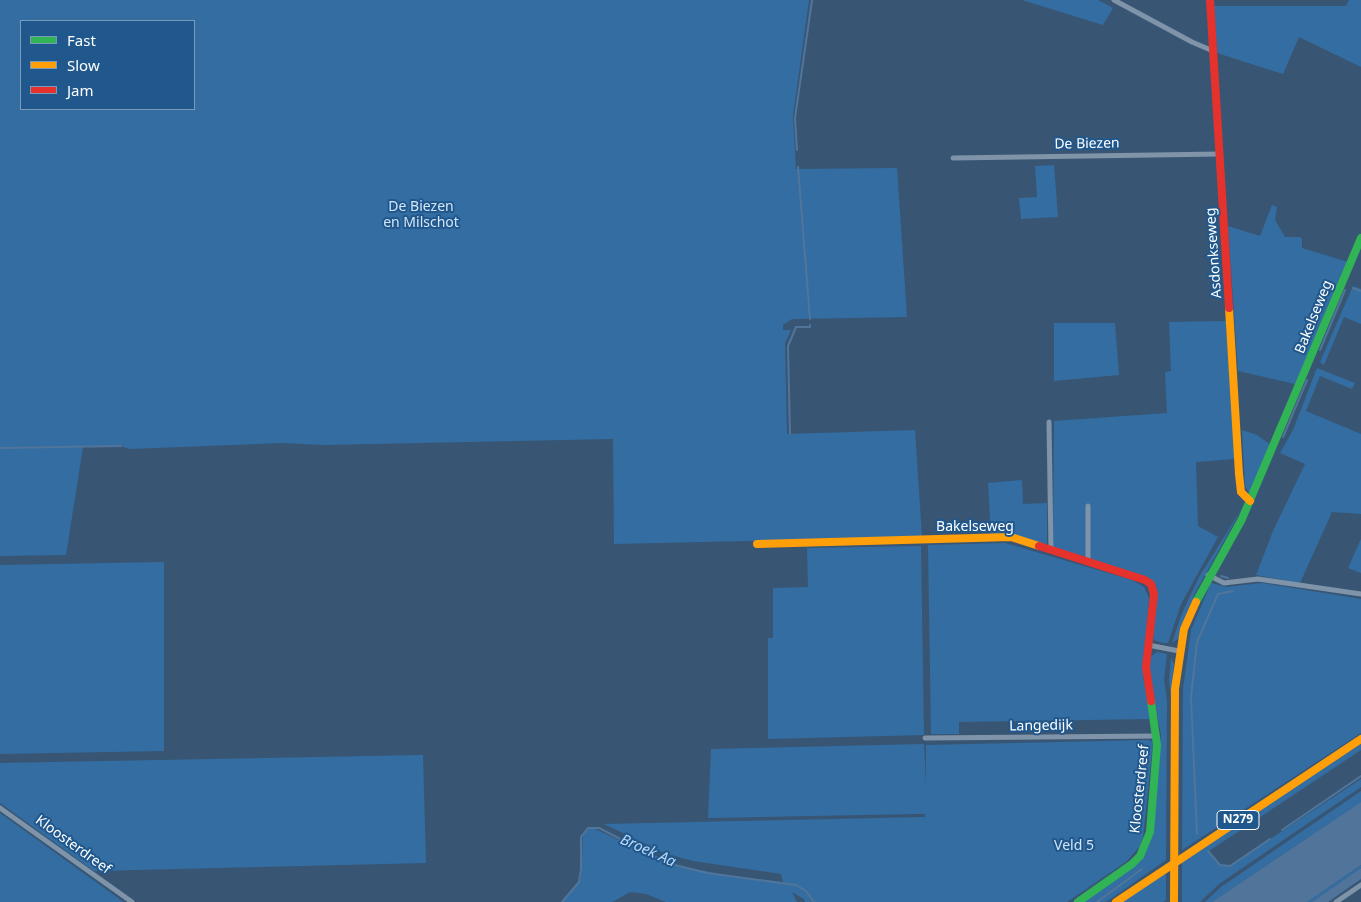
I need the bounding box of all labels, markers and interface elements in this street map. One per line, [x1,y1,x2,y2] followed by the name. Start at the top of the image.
[20,20,195,110] legend
[67,30,96,50] text: Fast
[67,55,100,75] text: Slow
[67,80,94,100] text: Jam
[1054,135,1120,153] street label: De Biezen
[383,199,459,232] park label: De Biezen en Milschot
[1202,207,1226,299] street label: Asdonkseweg
[1292,278,1336,356] street label: Bakelseweg
[936,519,1014,535] street label: Bakelseweg
[1009,717,1073,735] street label: Langedijk
[1127,744,1153,834] street label: Kloosterdreef
[1217,810,1259,830] road number: N279
[32,812,114,878] street label: Kloosterdreef
[617,831,679,871] water label: Broek Aa
[1054,838,1094,854] park label: Veld 5

